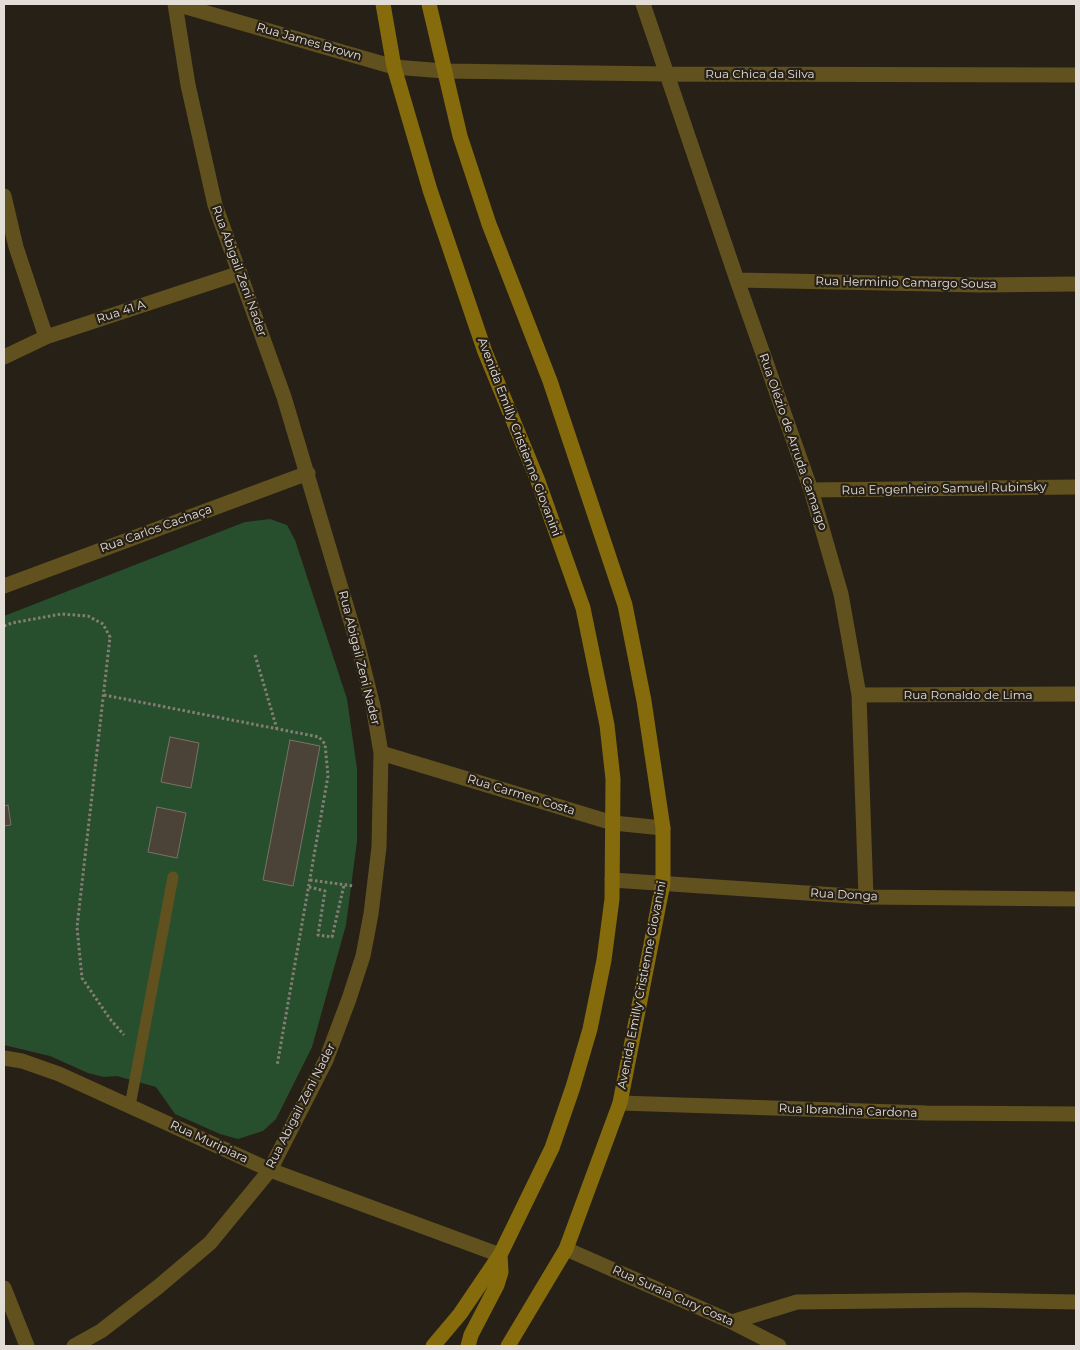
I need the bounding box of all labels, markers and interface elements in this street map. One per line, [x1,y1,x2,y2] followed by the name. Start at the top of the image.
[255,20,363,64] street label: Rua James Brown
[705,67,815,81] street label: Rua Chica da Silva
[209,204,269,338] street label: Rua Abigail Zeni Nader
[815,274,997,292] street label: Rua Herminio Camargo Sousa
[95,297,147,327] street label: Rua 41 A
[474,336,564,538] street label: Avenida Emilly Cristienne Giovanini
[756,352,830,532] street label: Rua Olézio de Arruda Camargo
[841,480,1047,498] street label: Rua Engenheiro Samuel Rubinsky
[98,502,214,556] street label: Rua Carlos Cachaça
[335,589,383,727] street label: Rua Abigail Zeni Nader
[903,688,1033,702] street label: Rua Ronaldo de Lima
[465,772,577,818] street label: Rua Carmen Costa
[615,880,669,1090] street label: Avenida Emilly Cristienne Giovanini
[810,886,878,904] street label: Rua Donga
[263,1041,339,1171] street label: Rua Abigail Zeni Nader
[778,1101,918,1121] street label: Rua Ibrandina Cardona
[168,1118,250,1166] street label: Rua Muripiara
[610,1263,736,1329] street label: Rua Suraia Cury Costa

